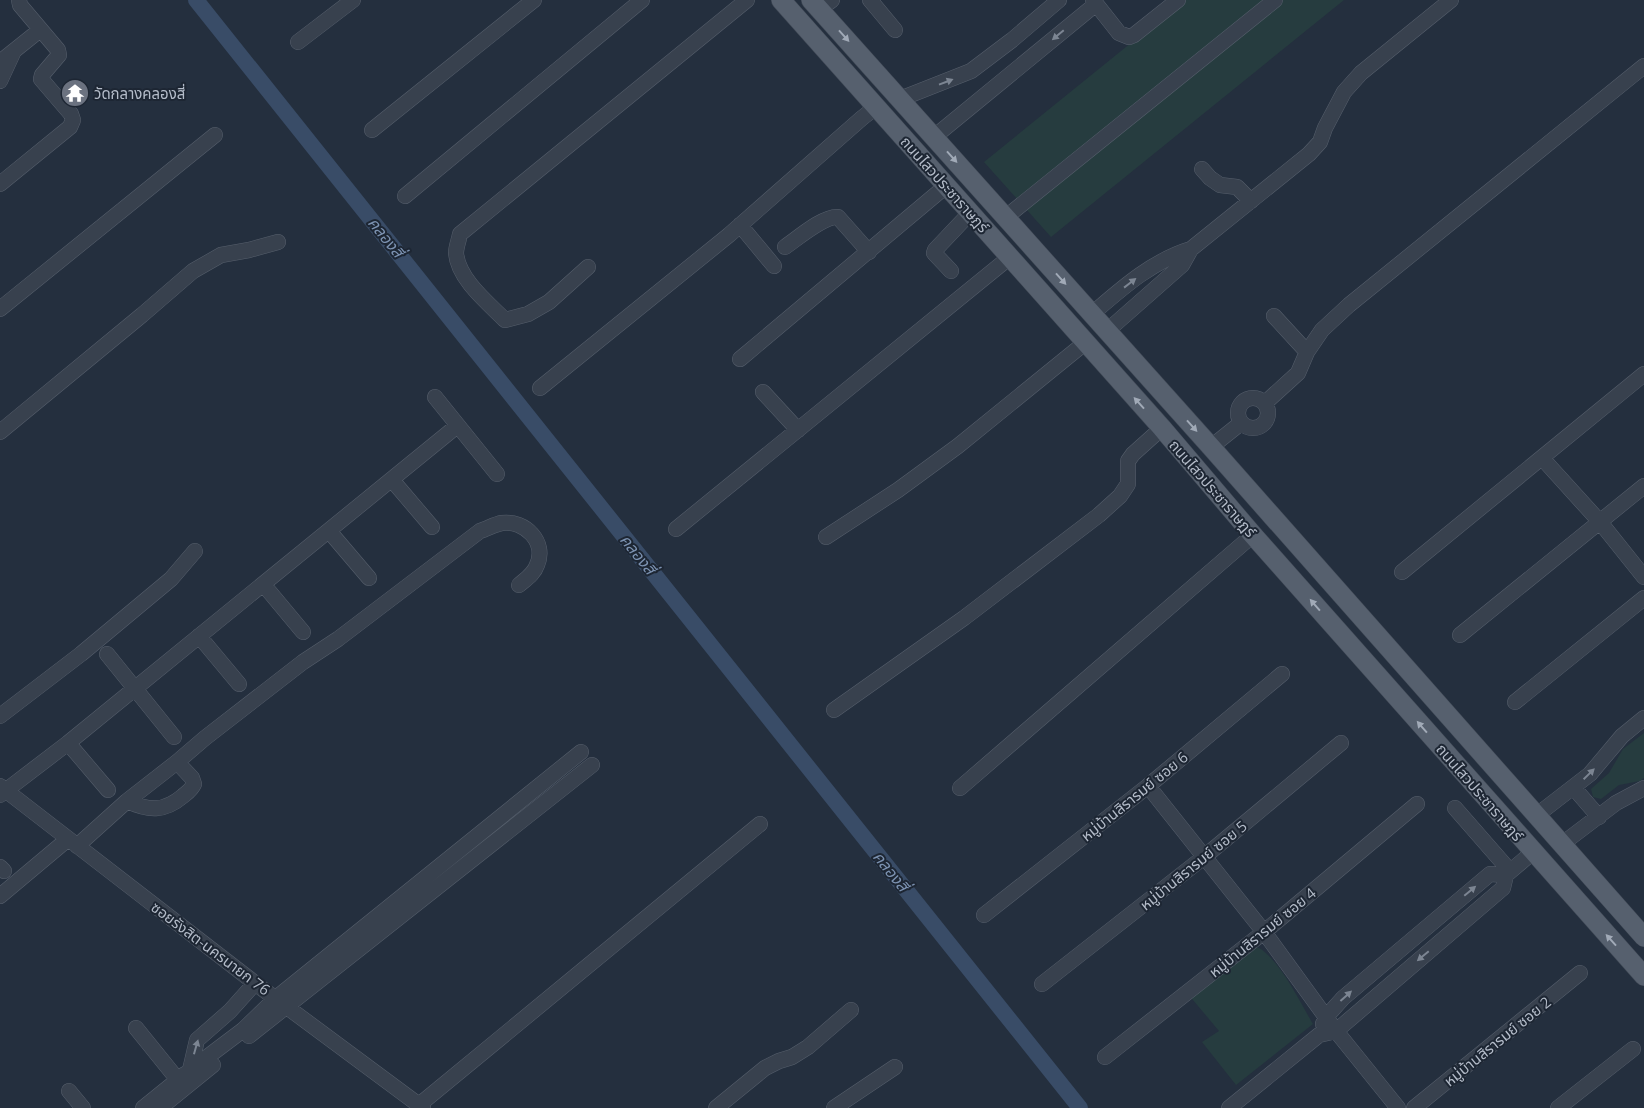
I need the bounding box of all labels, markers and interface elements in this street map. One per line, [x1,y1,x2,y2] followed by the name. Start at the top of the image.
[838,30,850,42] one-way arrow
[1052,30,1065,41] one-way arrow
[60,78,90,108] temple icon: วัดกลางคลองสี่
[938,78,953,85] one-way arrow
[94,83,186,103] place label: วัดกลางคลองสี่
[896,132,994,237] street label: ถนนไสวประชาราษฎร์
[946,151,958,163] one-way arrow
[363,212,411,264] water label: คลองสี่
[1055,272,1066,285] one-way arrow
[1123,278,1137,288] one-way arrow
[1134,396,1145,409] one-way arrow
[1186,419,1198,431] one-way arrow
[1165,435,1261,542] street label: ถนนไสวประชาราษฎร์
[615,529,663,581] water label: คลองสี่
[1309,599,1321,611] one-way arrow
[1416,721,1428,733] one-way arrow
[1432,739,1528,846] street label: ถนนไสวประชาราษฎร์
[1076,747,1192,845] street label: หมู่บ้านสิรารมย์ ซอย 6
[1583,768,1595,780] one-way arrow
[1135,816,1251,914] street label: หมู่บ้านสิรารมย์ ซอย 5
[868,846,916,898] water label: คลองสี่
[1204,882,1320,981] street label: หมู่บ้านสิรารมย์ ซอย 4
[1464,885,1476,897] one-way arrow
[147,897,275,999] street label: ซอยรังสิต-นครนายก 76
[1606,933,1617,946] one-way arrow
[1417,951,1430,962] one-way arrow
[1340,990,1352,1002] one-way arrow
[1439,992,1555,1090] street label: หมู่บ้านสิรารมย์ ซอย 2
[192,1039,200,1054] one-way arrow

